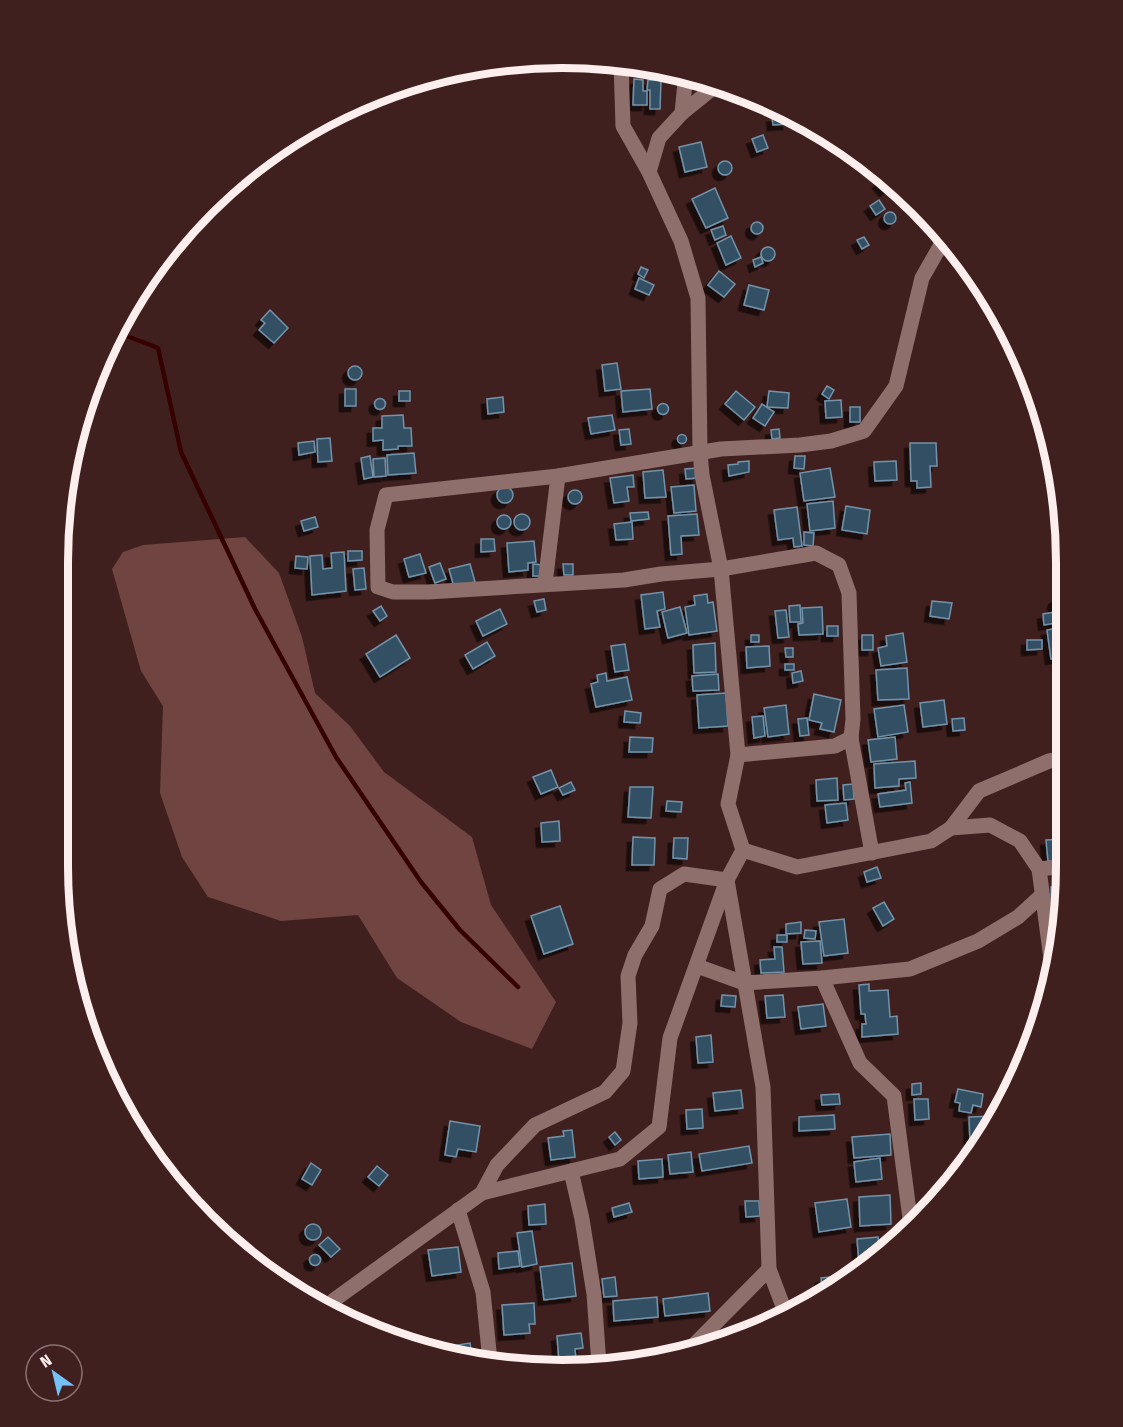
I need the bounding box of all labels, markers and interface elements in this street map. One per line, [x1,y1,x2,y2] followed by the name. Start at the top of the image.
[24,1343,84,1403] north arrow
[37,1350,55,1372] text: N

